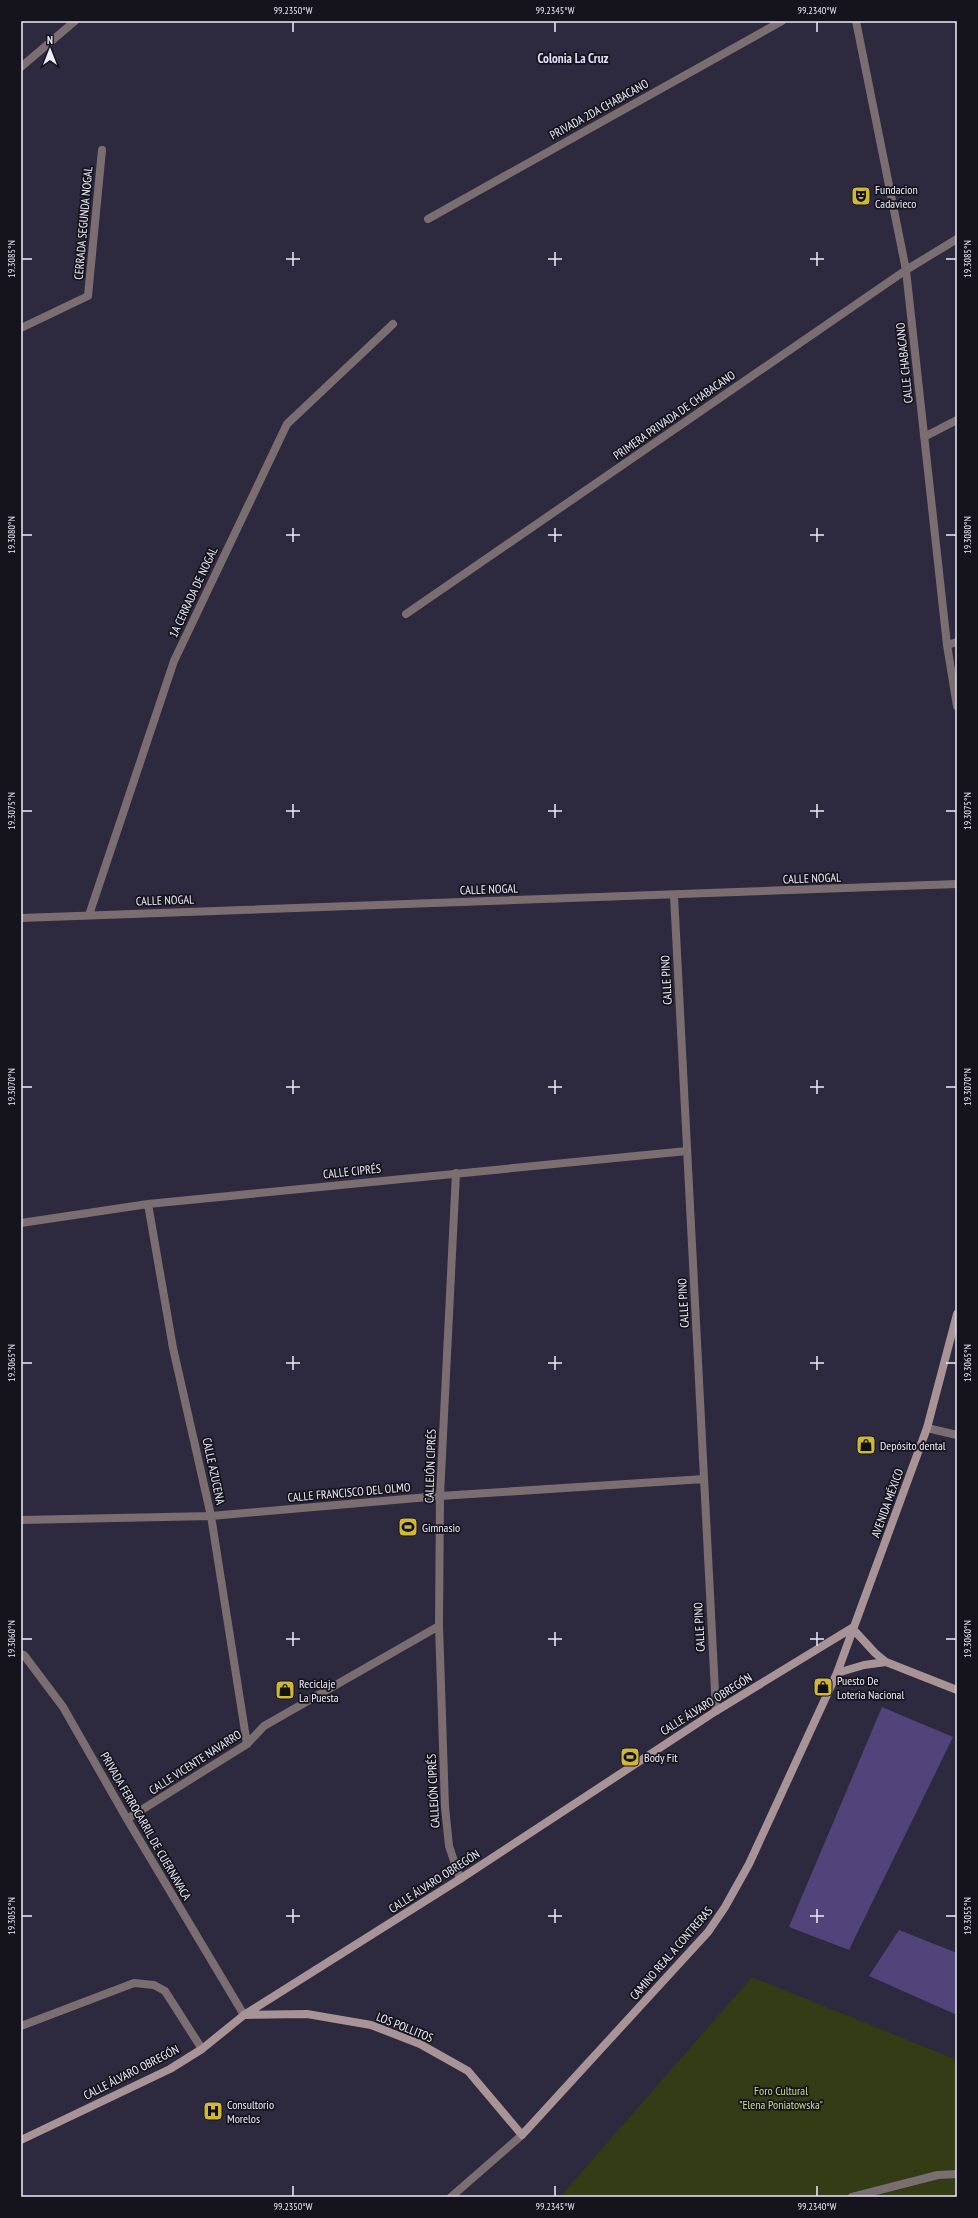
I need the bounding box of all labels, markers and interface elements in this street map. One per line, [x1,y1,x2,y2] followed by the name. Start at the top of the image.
[274,4,313,17] text: 99.2350°W
[536,4,575,17] text: 99.2345°W
[798,4,837,17] text: 99.2340°W
[30,30,70,70] north arrow
[47,33,53,47] text: N
[538,50,608,67] district label: Colonia La Cruz
[547,75,651,142] street label: PRIVADA 2DA CHABACANO
[71,166,95,280] street label: CERRADA SEGUNDA NOGAL
[875,182,918,211] place label: Fundacion Cadavieco
[850,185,872,207] theatre icon: Fundacion Cadavieco
[5,240,18,278] text: 19.3085°N
[961,240,974,278] text: 19.3085°N
[892,321,916,404] street label: CALLE CHABACANO
[610,367,738,463] street label: PRIMERA PRIVADA DE CHABACANO
[5,516,18,554] text: 19.3080°N
[961,516,974,554] text: 19.3080°N
[165,544,221,640] street label: 1A CERRADA DE NOGAL
[5,792,18,830] text: 19.3075°N
[961,792,974,830] text: 19.3075°N
[783,869,841,887] street label: CALLE NOGAL
[460,880,518,898] street label: CALLE NOGAL
[136,891,194,909] street label: CALLE NOGAL
[657,954,675,1005] street label: CALLE PINO
[5,1068,18,1106] text: 19.3070°N
[961,1068,974,1106] text: 19.3070°N
[322,1160,382,1182] street label: CALLE CIPRÉS
[674,1277,692,1328] street label: CALLE PINO
[5,1344,18,1382] text: 19.3065°N
[961,1344,974,1382] text: 19.3065°N
[421,1429,439,1503] street label: CALLEJÓN CIPRÉS
[855,1434,877,1456] shop icon: Depósito dental
[200,1436,228,1506] street label: CALLE AZUCENA
[880,1438,946,1453] place label: Depósito dental
[868,1466,907,1540] street label: AVENIDA MÉXICO
[287,1479,411,1505] street label: CALLE FRANCISCO DEL OLMO
[397,1516,419,1538] sports icon: Gimnasio
[422,1520,460,1535] place label: Gimnasio
[690,1601,708,1652] street label: CALLE PINO
[5,1620,18,1658] text: 19.3060°N
[961,1620,974,1658] text: 19.3060°N
[657,1670,755,1738] street label: CALLE ÁLVARO OBREGÓN
[837,1673,904,1702] place label: Puesto De Loteria Nacional
[299,1676,339,1705] place label: Reciclaje La Puesta
[812,1676,834,1698] shop icon: Puesto De Loteria Nacional
[274,1679,296,1701] shop icon: Reciclaje La Puesta
[146,1726,244,1797] street label: CALLE VICENTE NAVARRO
[619,1746,641,1768] sports icon: Body Fit
[97,1749,195,1903] street label: PRIVADA FERROCARRIL DE CUERNAVACA
[644,1750,678,1765] place label: Body Fit
[424,1754,442,1828] street label: CALLEJÓN CIPRÉS
[386,1846,482,1916] street label: CALLE ÁLVARO OBREGÓN
[5,1897,18,1935] text: 19.3055°N
[961,1897,974,1935] text: 19.3055°N
[626,1903,716,2003] street label: CAMINO REAL A CONTRERAS
[374,2009,436,2045] street label: LOS POLLITOS
[81,2041,181,2103] street label: CALLE ÁLVARO OBREGÓN
[739,2083,823,2112] park label: Foro Cultural "Elena Poniatowska"
[227,2097,274,2126] place label: Consultorio Morelos
[202,2100,224,2122] hospital icon: Consultorio Morelos
[274,2200,313,2213] text: 99.2350°W
[536,2200,575,2213] text: 99.2345°W
[798,2200,837,2213] text: 99.2340°W

